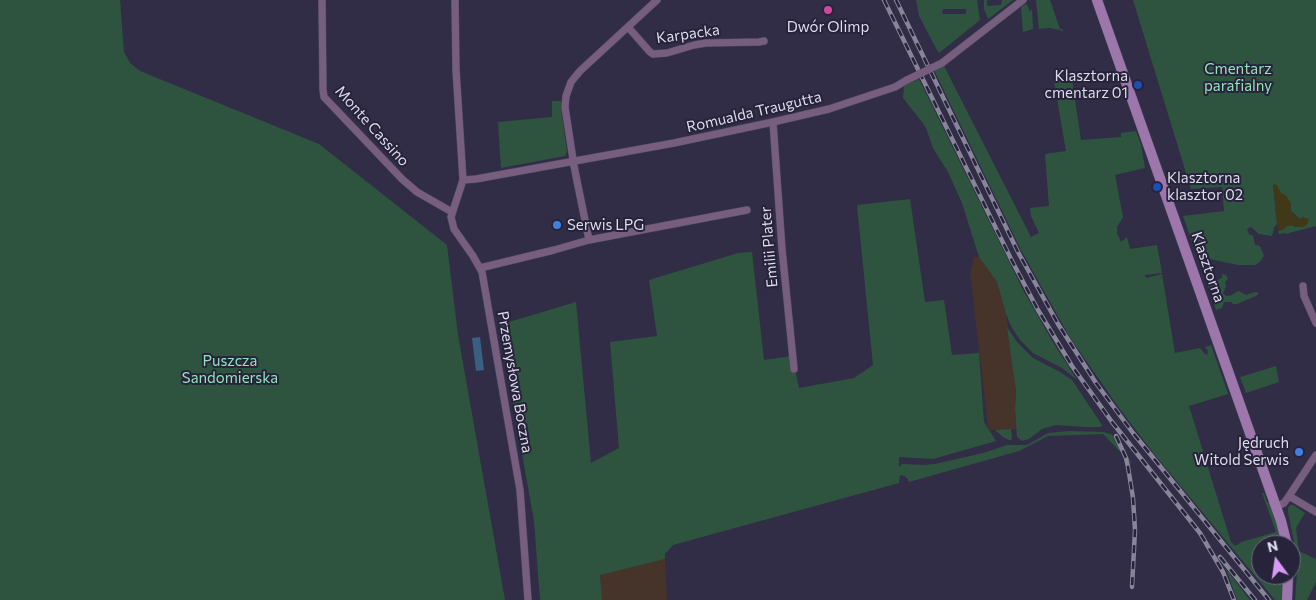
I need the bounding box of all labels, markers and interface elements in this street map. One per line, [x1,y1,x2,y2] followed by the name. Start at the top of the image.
[822,4,834,16] marker: Dwór Olimp
[787,18,869,36] place label: Dwór Olimp
[655,21,721,47] street label: Karpacka
[1204,60,1272,95] park label: Cmentarz parafialny
[1044,67,1128,102] place label: Klasztorna cmentarz 01
[1132,79,1144,91] marker: Klasztorna cmentarz 01
[331,82,413,170] street label: Monte Cassino
[685,88,823,136] street label: Romualda Traugutta
[1167,169,1243,204] place label: Klasztorna klasztor 02
[1151,181,1163,193] marker: Klasztorna klasztor 02
[756,206,782,288] street label: Emilii Plater
[567,216,644,234] place label: Serwis LPG
[551,219,563,231] marker: Serwis LPG
[1188,229,1228,305] street label: Klasztorna
[494,310,536,454] street label: Przemysłowa Boczna
[182,352,278,387] park label: Puszcza Sandomierska
[1194,434,1289,469] place label: Jędruch Witold Serwis
[1293,446,1305,458] marker: Jędruch Witold Serwis
[1251,535,1301,585] north arrow
[1265,536,1280,555] text: N

